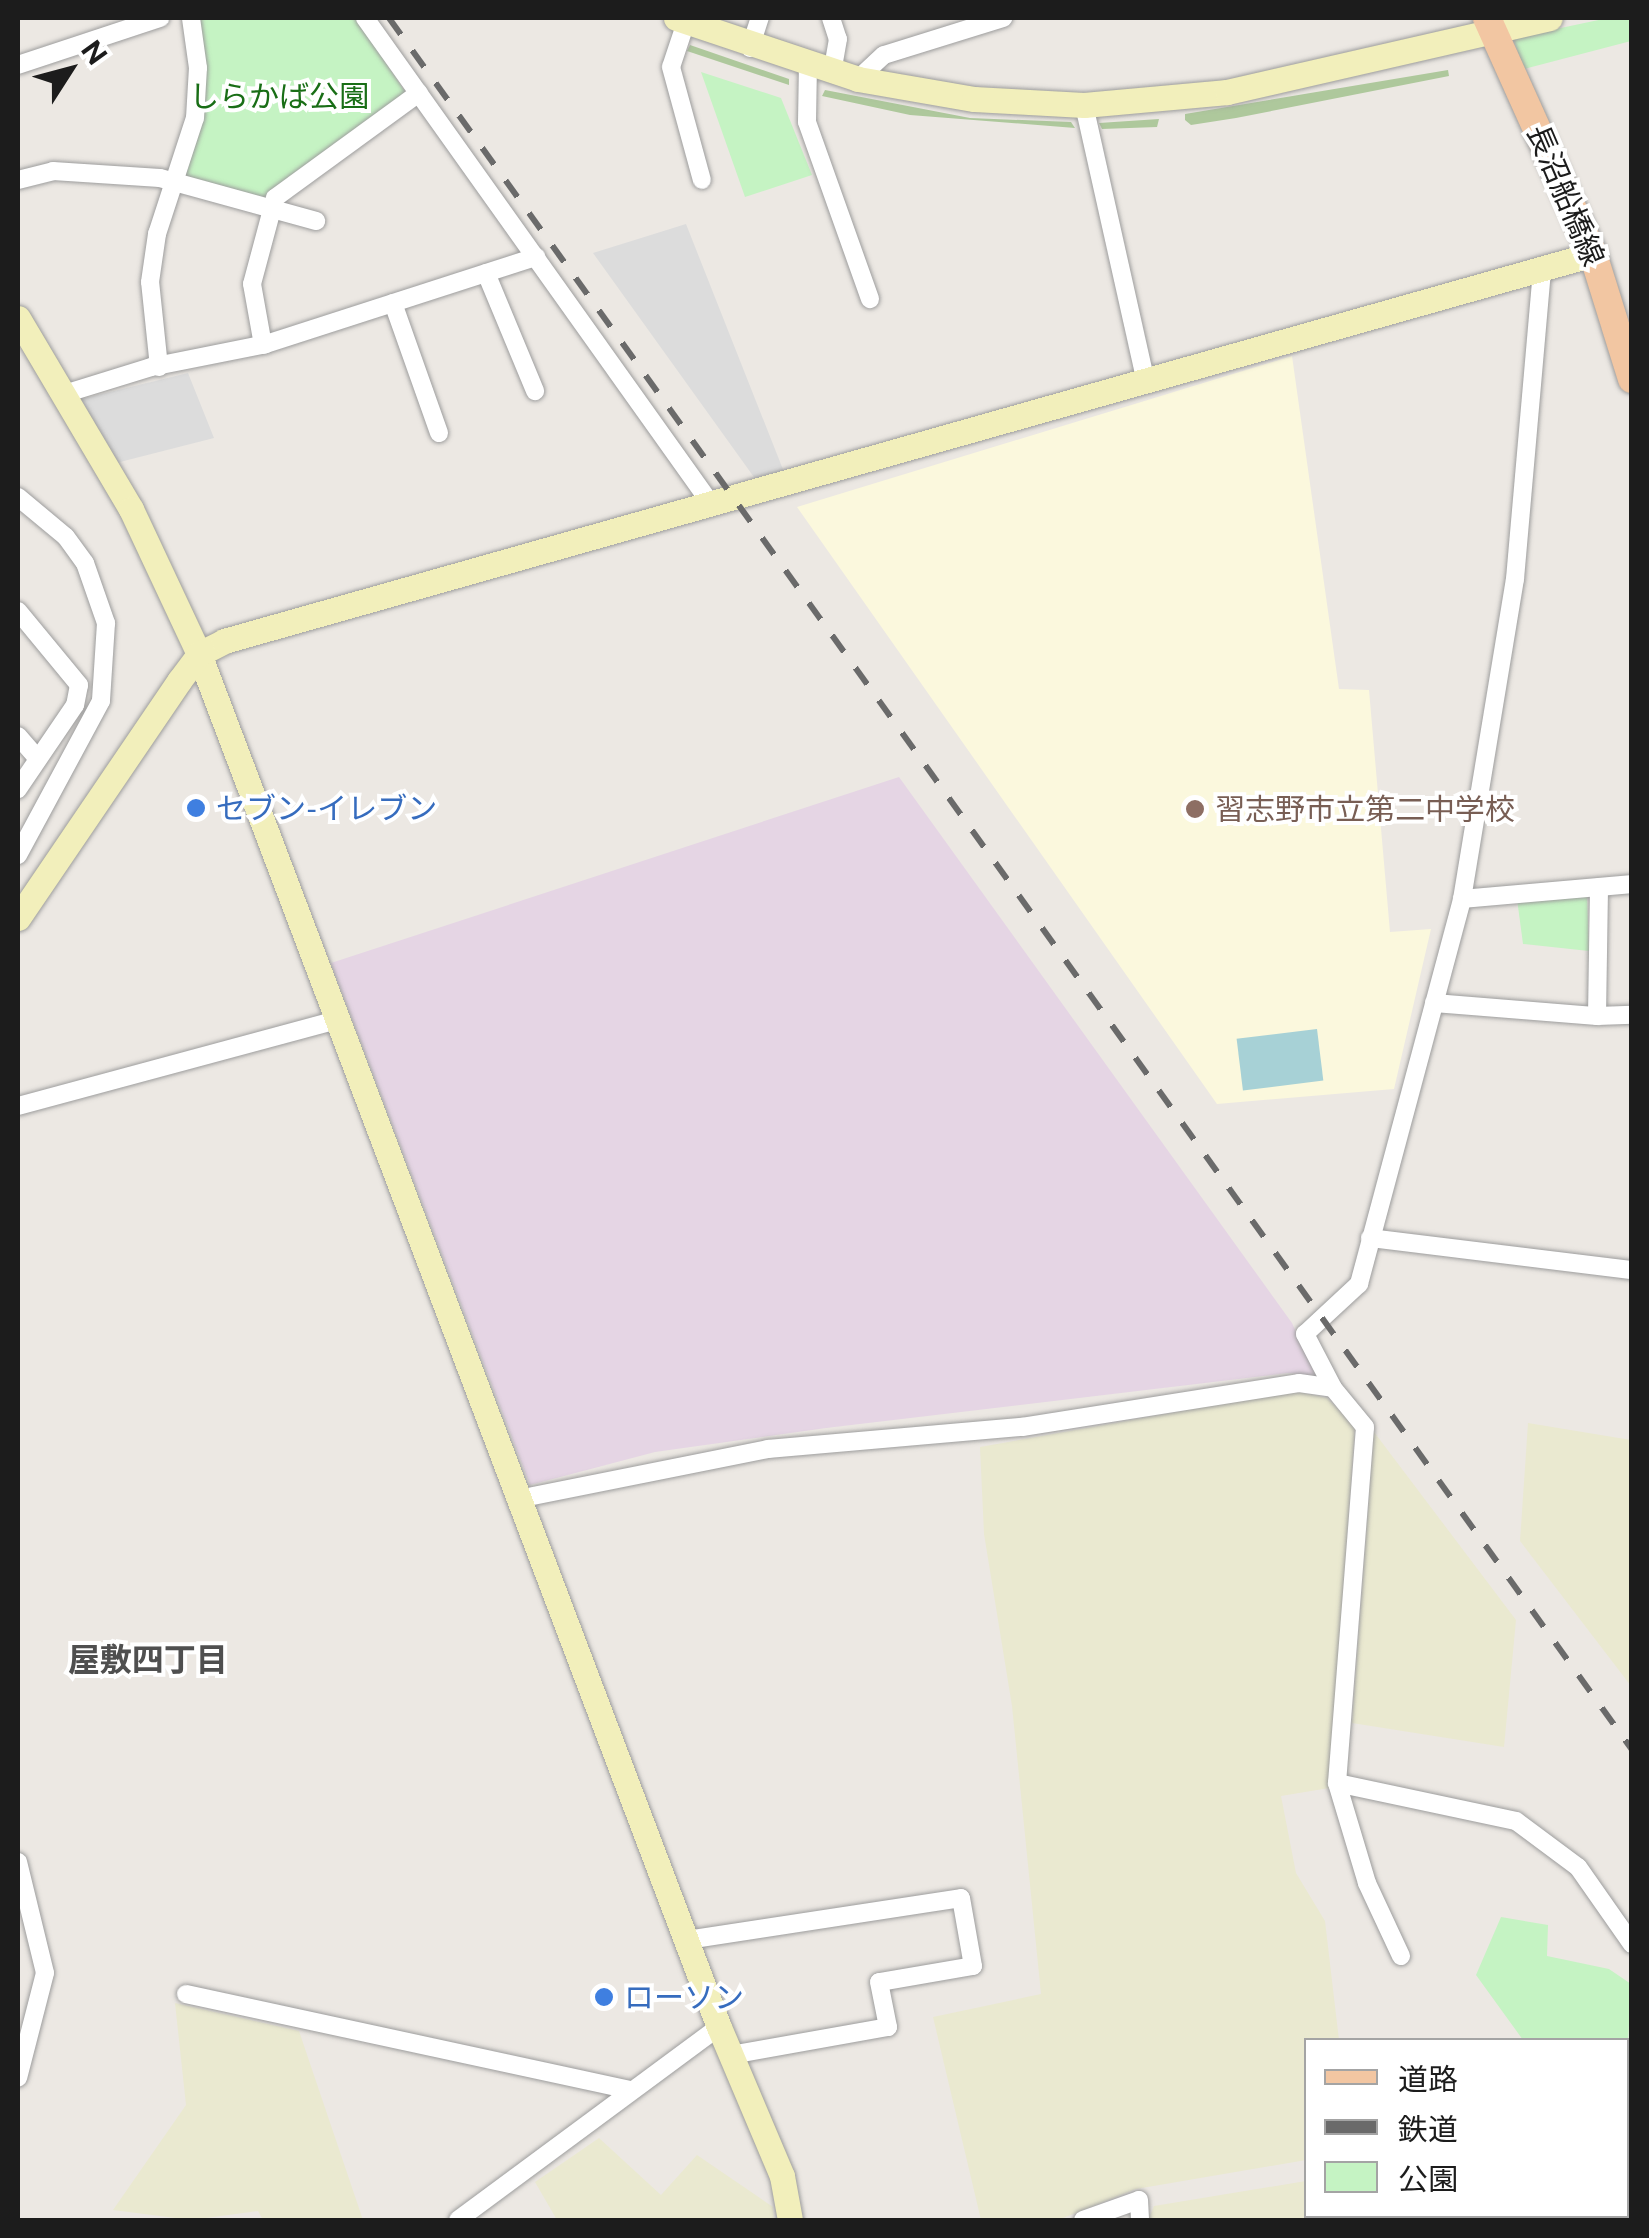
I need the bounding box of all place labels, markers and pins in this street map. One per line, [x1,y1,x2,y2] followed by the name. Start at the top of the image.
[216,790,437,826] place label: セブン-イレブン
[1215,791,1515,827] place label: 習志野市立第二中学校
[185,797,207,819] marker: セブン-イレブン
[1184,798,1206,820] marker: 習志野市立第二中学校
[624,1979,744,2015] place label: ローソン
[593,1986,615,2008] marker: ローソン

